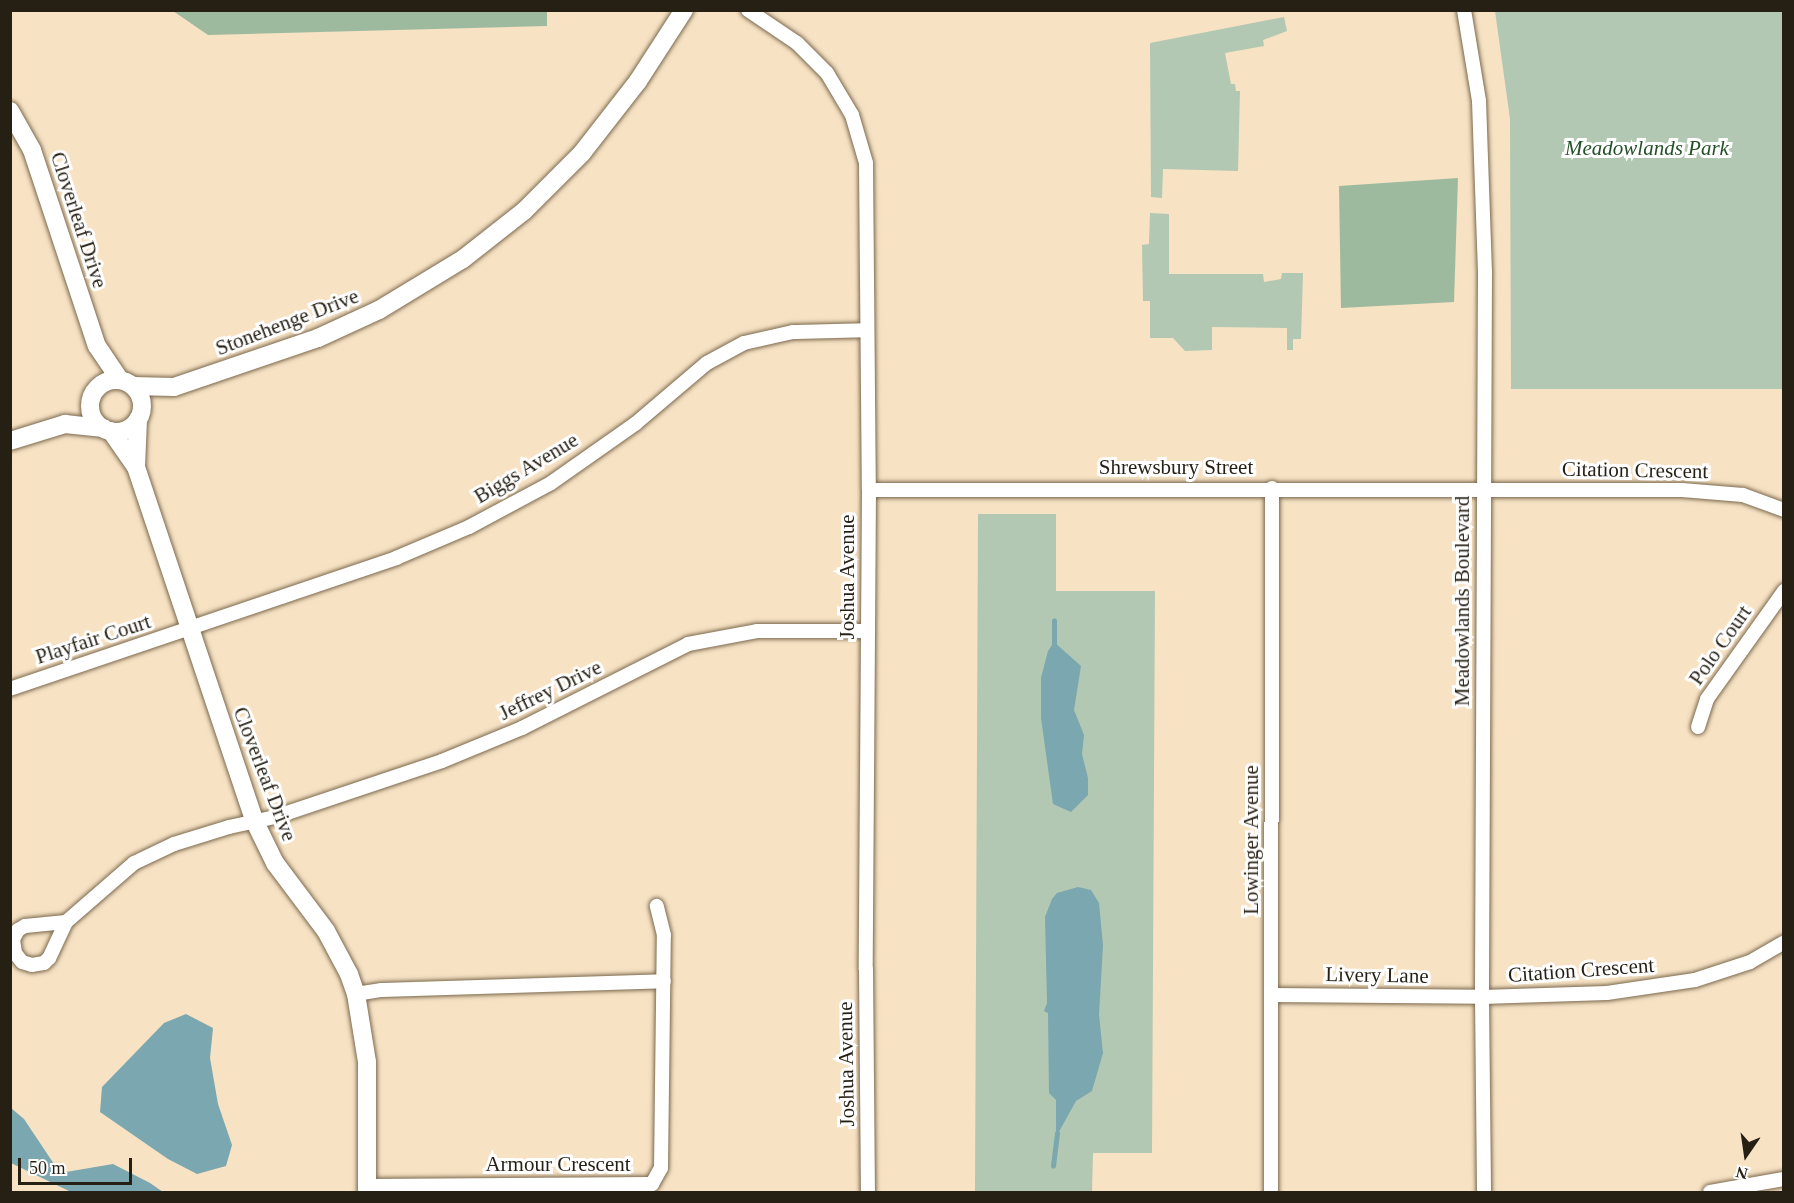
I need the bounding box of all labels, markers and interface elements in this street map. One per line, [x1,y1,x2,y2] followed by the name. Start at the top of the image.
[1565,135,1729,161] park label: Meadowlands Park
[45,149,113,291] street label: Cloverleaf Drive
[212,283,362,361] street label: Stonehenge Drive
[469,427,583,509] street label: Biggs Avenue
[1099,454,1253,480] street label: Shrewsbury Street
[1562,456,1708,484] street label: Citation Crescent
[1449,496,1475,706] street label: Meadowlands Boulevard
[834,514,860,640] street label: Joshua Avenue
[1683,600,1757,690] street label: Polo Court
[32,609,154,669] street label: Playfair Court
[495,654,605,726] street label: Jeffrey Drive
[228,703,302,845] street label: Cloverleaf Drive
[1238,765,1264,915] street label: Lowinger Avenue
[1507,952,1655,988] street label: Citation Crescent
[1325,962,1429,988] street label: Livery Lane
[832,1001,860,1127] street label: Joshua Avenue
[1716,1125,1776,1185] north arrow
[21,1146,135,1184] scale bar
[485,1151,631,1177] street label: Armour Crescent
[29,1158,66,1178] text: 50 m
[1734,1163,1749,1183] text: N

